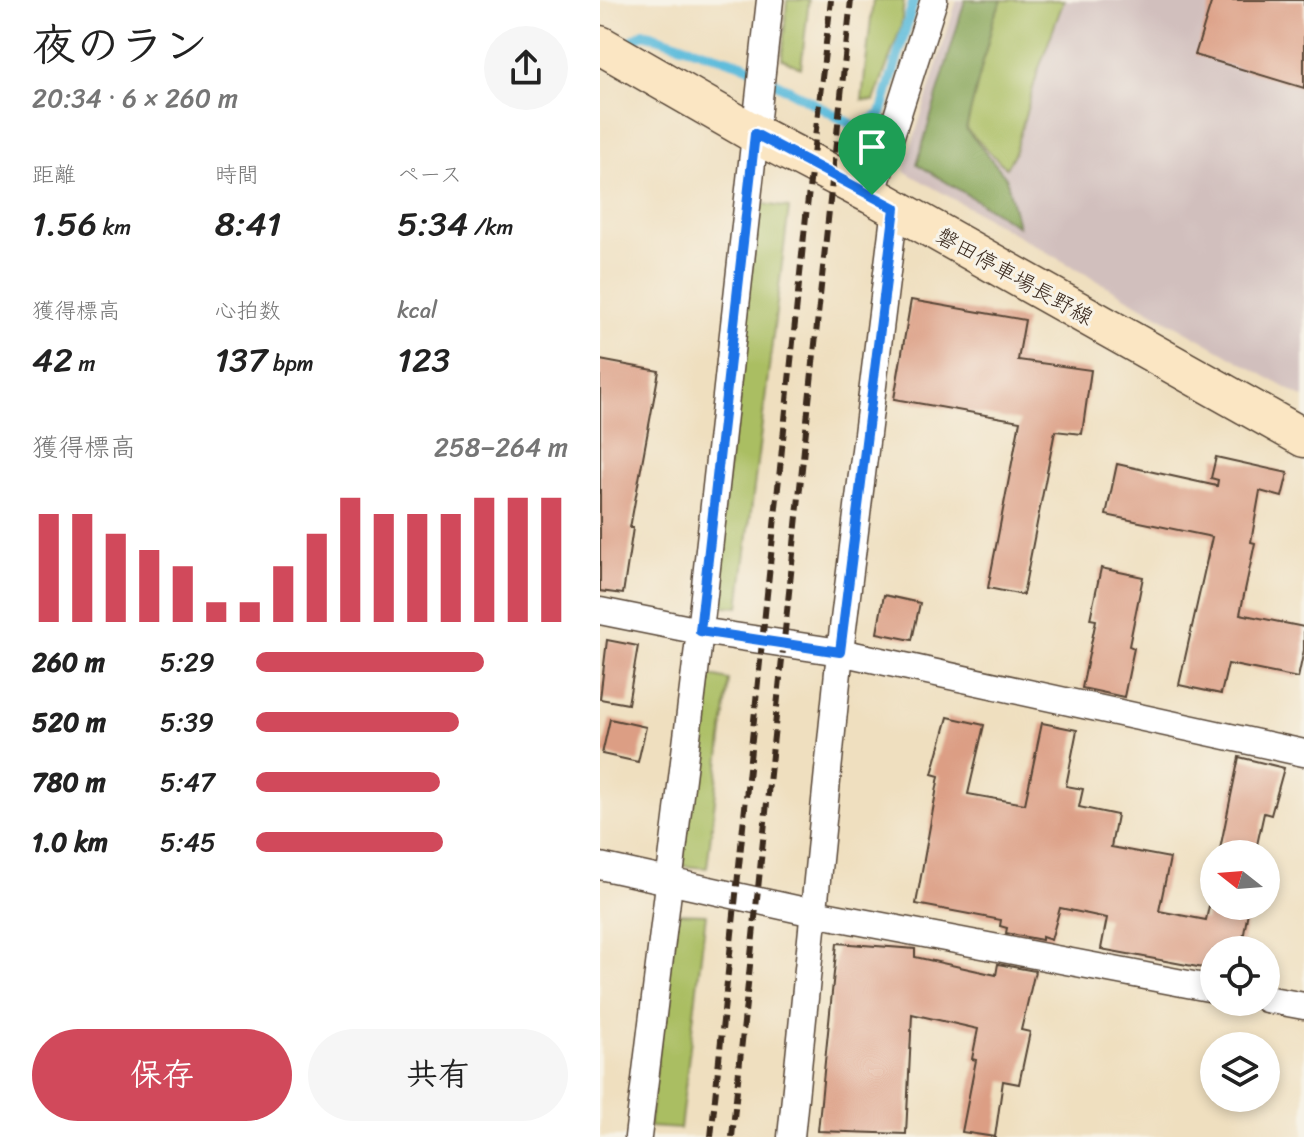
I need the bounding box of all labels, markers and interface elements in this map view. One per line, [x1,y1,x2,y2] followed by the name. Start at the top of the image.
[32,6,208,84] text: 夜のラン
[484,26,568,110] button: share
[32,75,238,121] text: 20:34 · 6 × 260 m
[838,113,906,195] pin
[850,125,894,169] icon: arrive
[32,155,76,194] text: 距離
[215,155,259,194] text: 時間
[397,155,462,194] text: ペース
[32,194,97,254] text: 1.56
[215,194,281,254] text: 8:41
[397,194,468,254] text: 5:34
[97,208,131,247] text: km
[468,208,514,247] text: /km
[928,217,1101,336] street label: 磐田停車場長野線
[32,291,120,330] text: 獲得標高
[215,291,281,330] text: 心拍数
[397,291,437,330] text: kcal
[32,330,73,390] text: 42
[215,330,267,390] text: 137
[397,330,450,390] text: 123
[73,344,96,383] text: m
[267,344,314,383] text: bpm
[32,424,136,470] text: 獲得標高
[434,424,568,470] text: 258–264 m
[32,639,105,685] text: 260 m
[160,639,215,685] text: 5:29
[32,699,106,745] text: 520 m
[160,699,214,745] text: 5:39
[32,759,106,805] text: 780 m
[160,759,215,805] text: 5:47
[32,819,108,865] text: 1.0 km
[160,819,216,865] text: 5:45
[1200,840,1280,920] north arrow
[1200,840,1280,1112] map controls
[1200,936,1280,1016] button: locate
[32,1029,292,1121] button: 保存
[308,1029,568,1121] button: 共有
[1200,1032,1280,1112] button: layers

